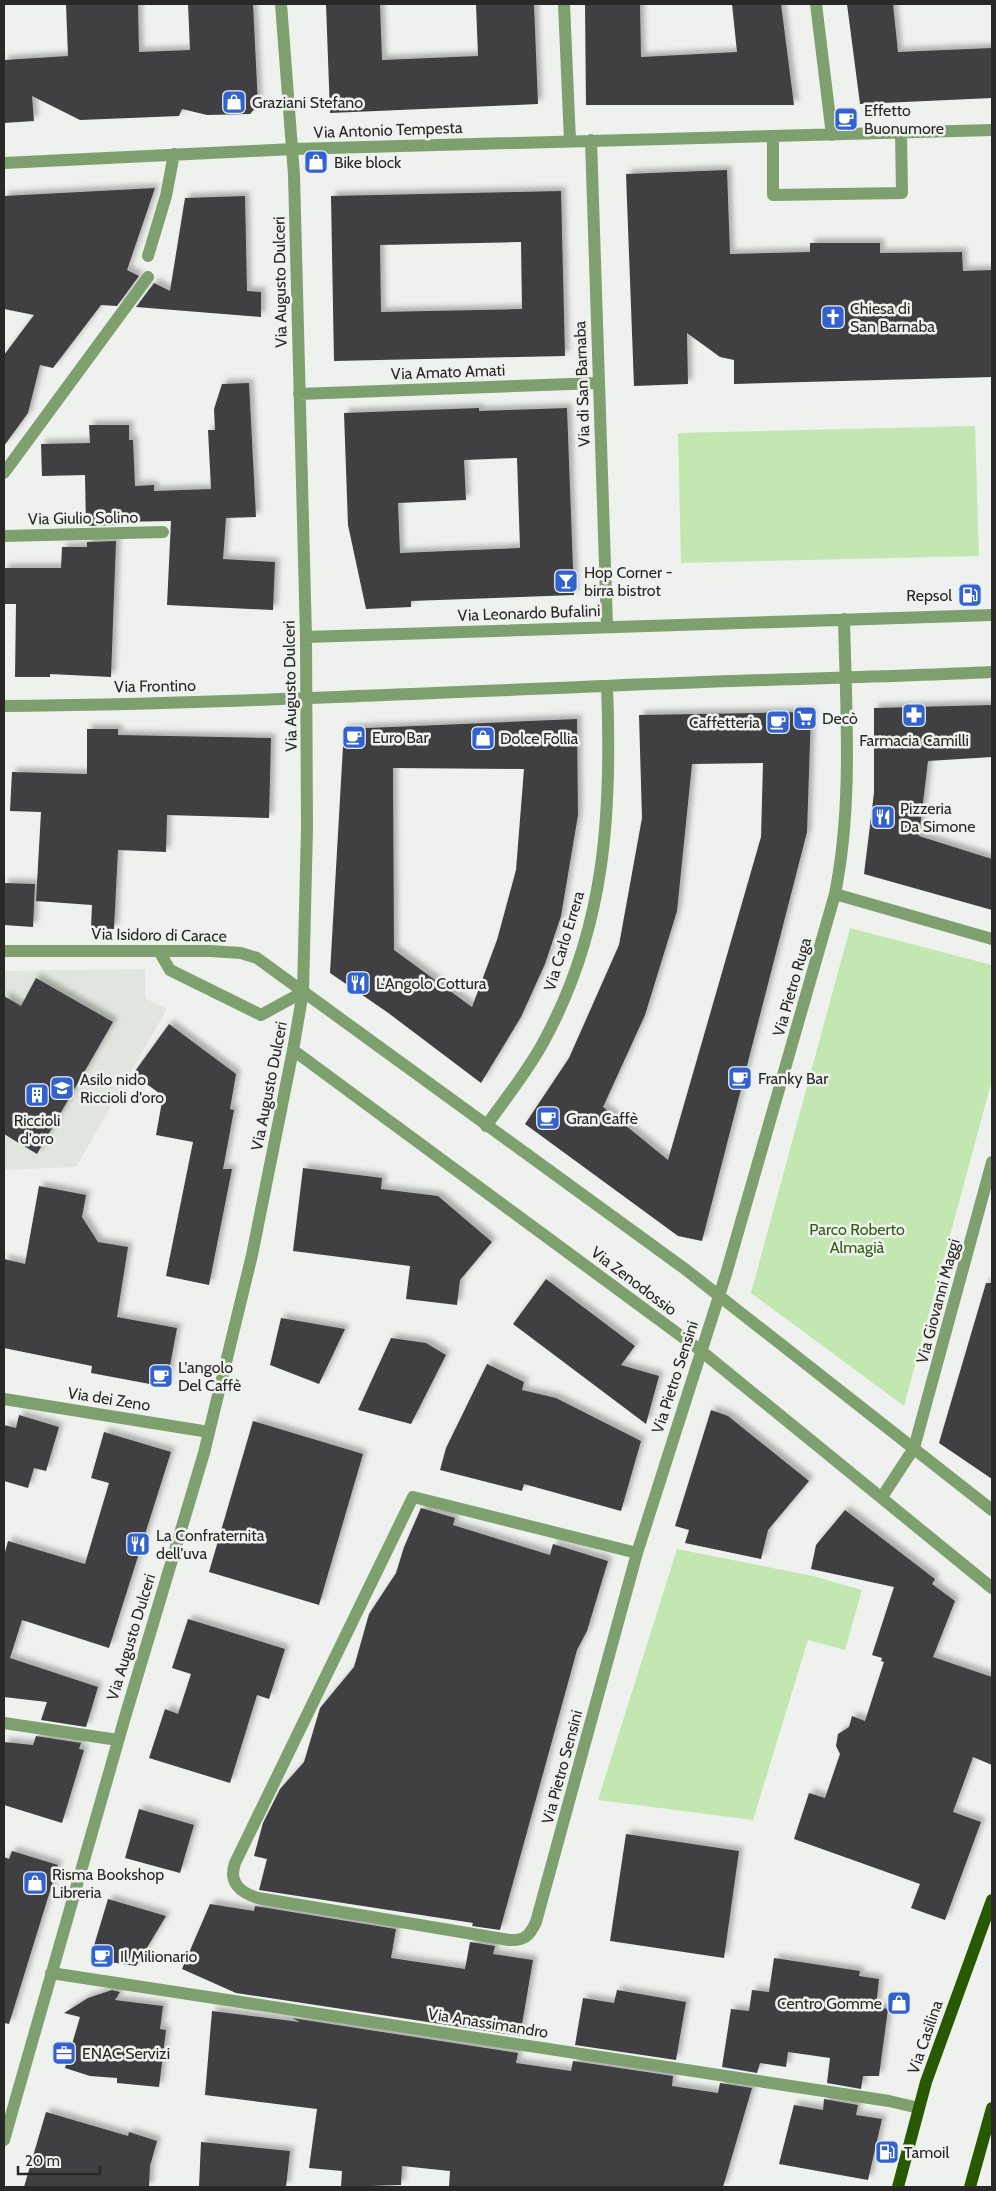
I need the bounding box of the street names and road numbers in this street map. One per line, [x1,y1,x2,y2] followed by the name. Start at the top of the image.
[313,118,463,142] street label: Via Antonio Tempesta
[269,216,291,348] street label: Via Augusto Dulceri
[570,320,594,447] street label: Via di San Barnaba
[390,361,506,383] street label: Via Amato Amati
[28,508,138,528] street label: Via Giulio Solino
[457,601,601,625] street label: Via Leonardo Bufalini
[279,620,301,752] street label: Via Augusto Dulceri
[114,676,196,696] street label: Via Frontino
[540,889,588,993] street label: Via Carlo Errera
[91,924,227,946] street label: Via Isidoro di Carace
[769,935,815,1039] street label: Via Pietro Ruga
[247,1020,291,1152] street label: Via Augusto Dulceri
[912,1237,964,1365] street label: Via Giovanni Maggi
[587,1243,681,1320] street label: Via Zenodossio
[648,1318,702,1436] street label: Via Pietro Sensini
[66,1383,152,1415] street label: Via dei Zeno
[103,1571,159,1703] street label: Via Augusto Dulceri
[538,1708,586,1826] street label: Via Pietro Sensini
[904,1997,947,2076] street label: Via Casilina
[427,2004,550,2042] street label: Via Anassimandro

